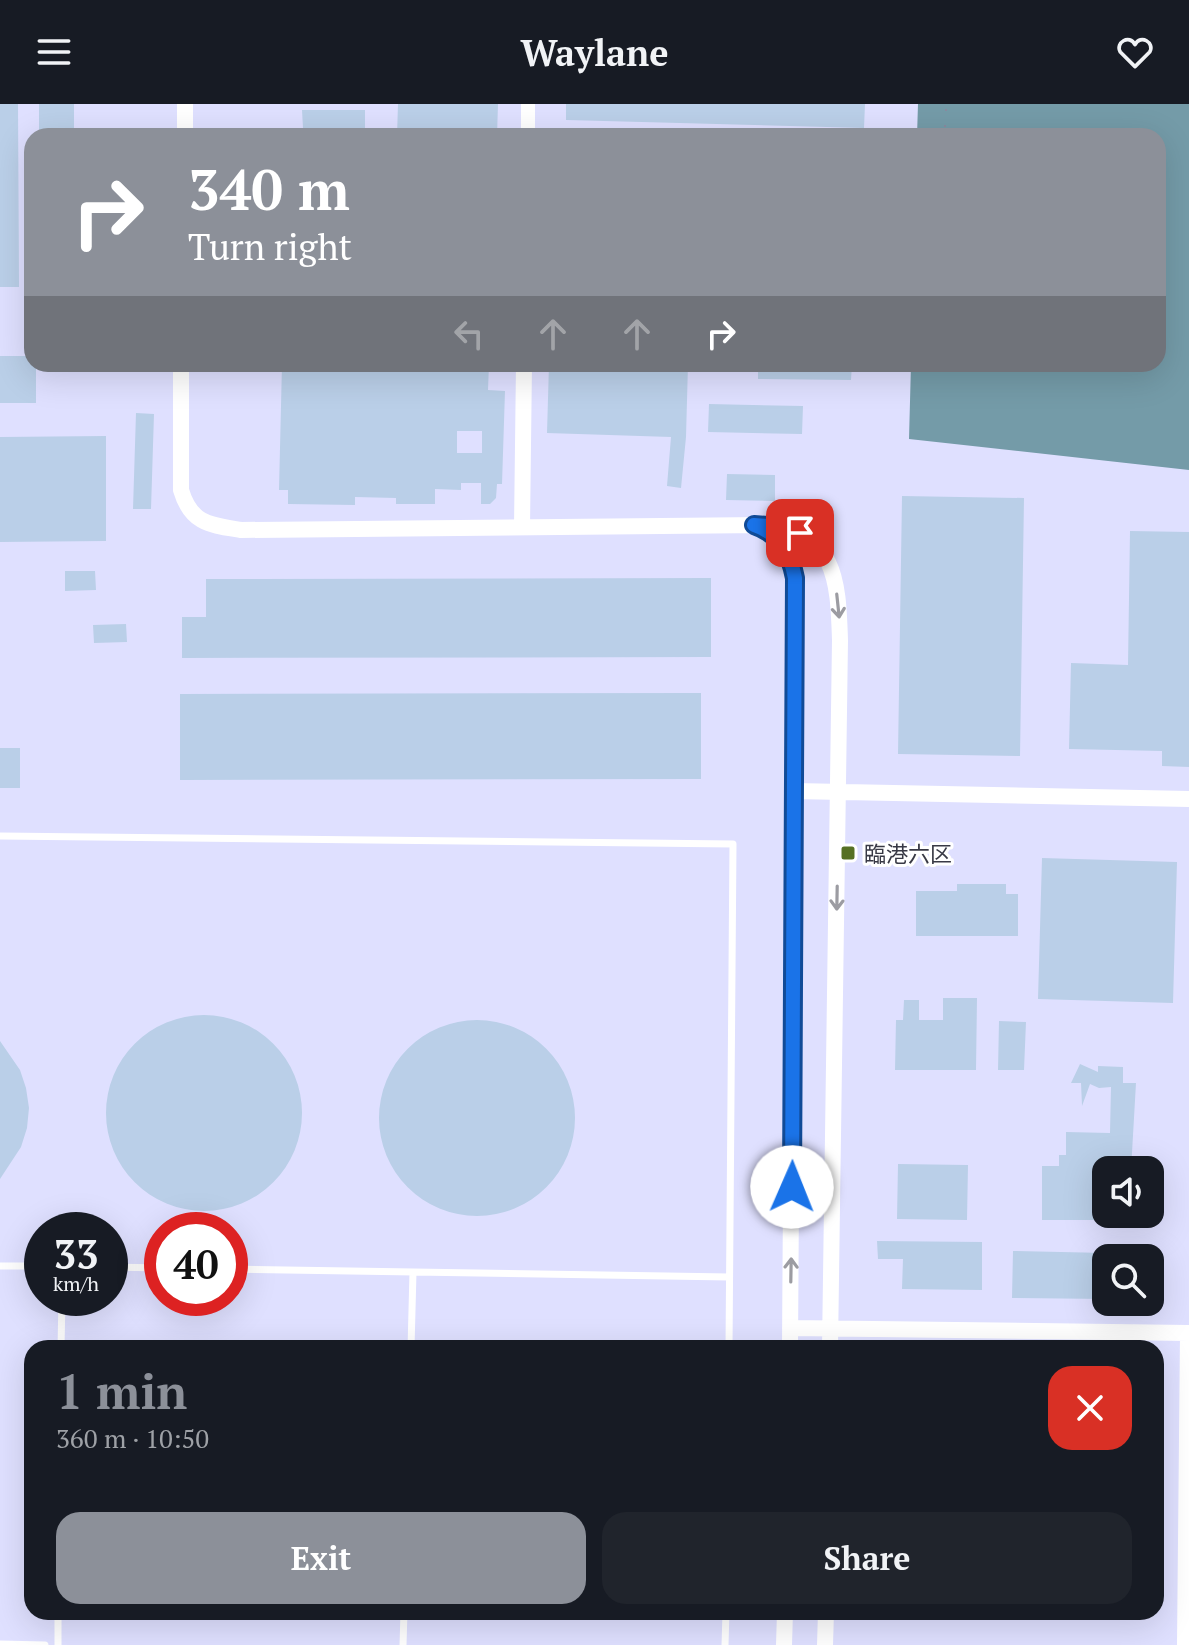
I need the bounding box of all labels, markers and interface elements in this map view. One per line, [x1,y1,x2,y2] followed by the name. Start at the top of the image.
[520,29,669,76] text: Waylane
[32,30,76,74] icon: menu
[1113,30,1157,74] icon: heart
[188,152,350,226] text: 340 m
[56,160,160,264] icon: right
[188,223,352,270] text: Turn right
[447,312,491,356] icon: left
[531,312,575,356] icon: ahead
[615,312,659,356] icon: ahead
[699,312,743,356] icon: right
[766,499,834,567] pin
[778,511,822,555] icon: arrive
[831,592,846,619] one-way arrow
[864,839,952,868] place label: 臨港六区
[839,844,857,862] marker: 臨港六区
[830,884,845,911] one-way arrow
[750,1145,834,1229] position arrow
[1092,1156,1164,1316] map controls
[1092,1156,1164,1228] button: sound
[144,1212,248,1316] speed limit sign: 40
[53,1227,99,1280] text: 33
[1092,1244,1164,1316] button: search
[783,1257,799,1284] one-way arrow
[53,1270,99,1297] text: km/h
[56,1359,187,1423] text: 1 min
[1048,1366,1132,1450] button: close
[56,1421,209,1455] text: 360 m · 10:50
[56,1512,586,1604] button: Exit
[602,1512,1132,1604] button: Share

